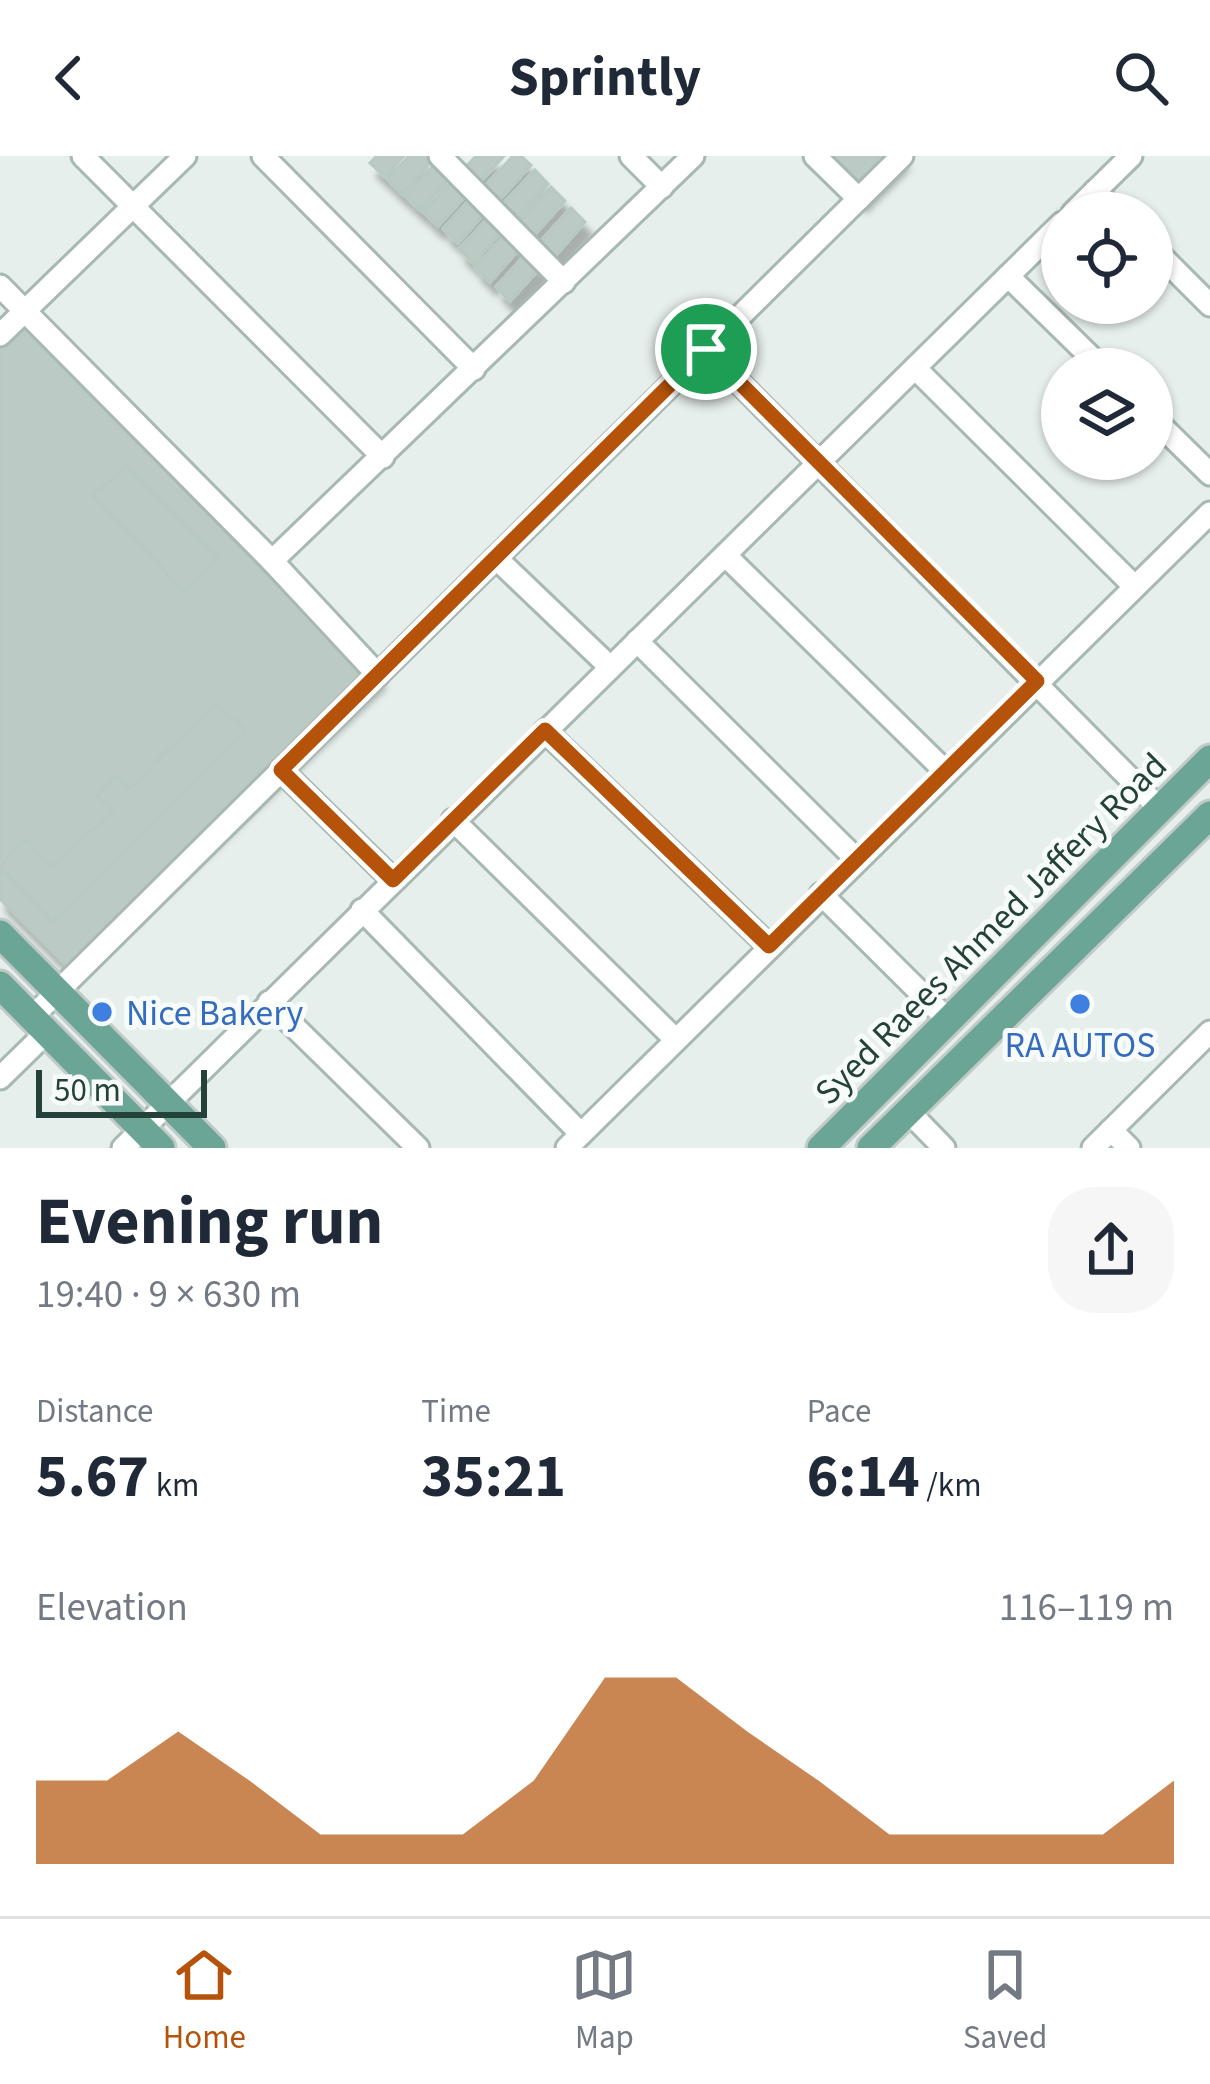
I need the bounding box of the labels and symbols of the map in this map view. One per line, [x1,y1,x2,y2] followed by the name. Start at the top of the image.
[655,298,757,400] pin
[803,741,1179,1117] street label: Syed Raees Ahmed Jaffery Road
[126,988,304,1039] place label: Nice Bakery
[1067,991,1093,1017] marker: RA AUTOS
[89,999,115,1025] marker: Nice Bakery
[1005,1020,1155,1071] place label: RA AUTOS
[36,1064,207,1117] scale bar

